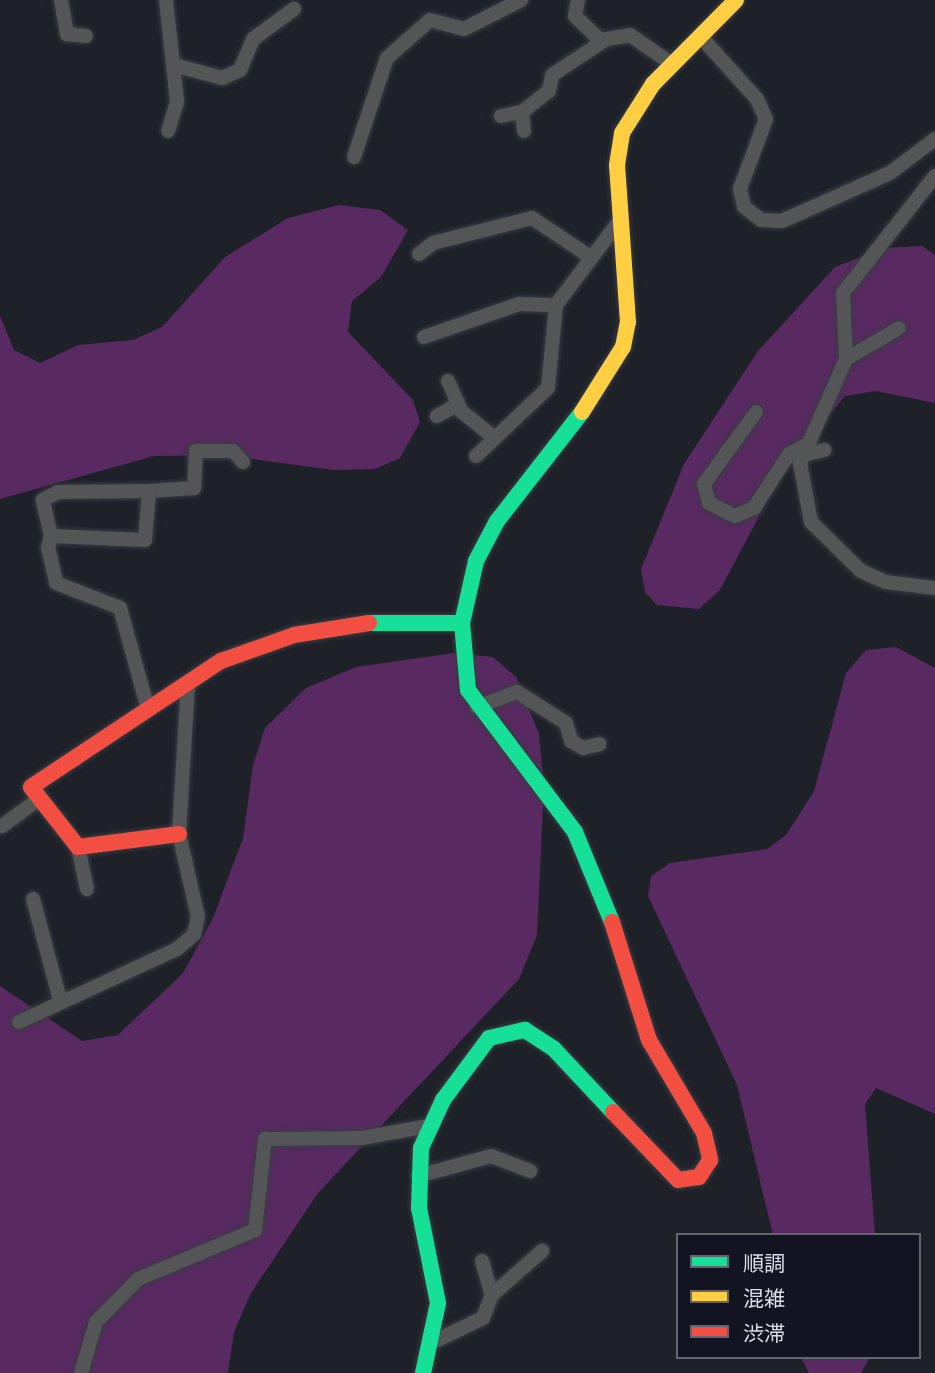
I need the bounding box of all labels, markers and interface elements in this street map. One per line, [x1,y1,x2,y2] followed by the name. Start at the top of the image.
[676,1233,921,1359] legend
[743,1251,785,1275] text: 順調
[743,1286,785,1310] text: 混雑
[743,1321,785,1345] text: 渋滞

